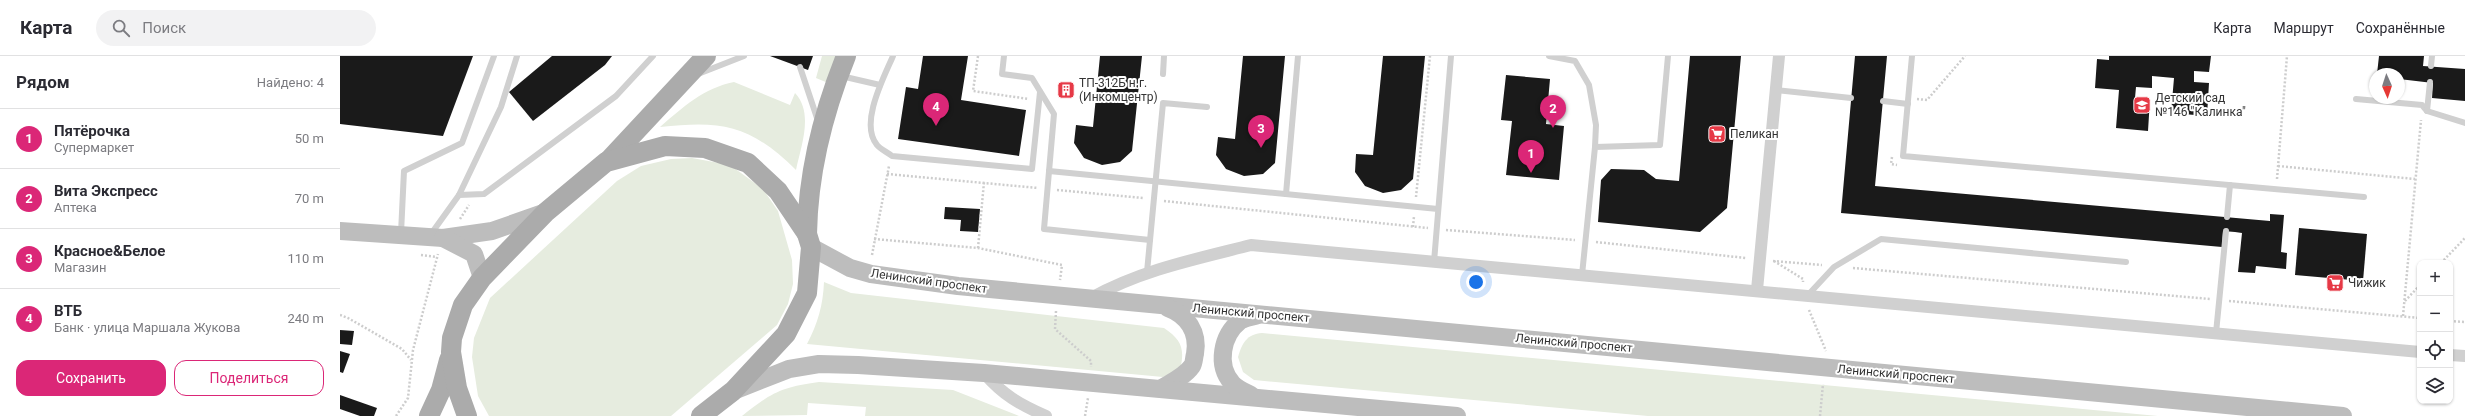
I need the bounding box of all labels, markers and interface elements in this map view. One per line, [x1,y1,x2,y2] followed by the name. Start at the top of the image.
[96,10,376,46] search box
[20,16,72,39] text: Карта
[110,17,132,39] icon: search
[142,19,186,37] text: Поиск
[2213,20,2252,36] text: Карта
[2274,20,2334,36] text: Маршрут
[2356,20,2445,36] text: Сохранённые
[2369,68,2405,104] north arrow
[16,72,70,92] text: Рядом
[257,75,324,90] text: Найдено: 4
[1079,76,1158,104] place label: ТП-312Б н.г. (Инкомцентр)
[1056,80,1076,100] building icon: ТП-312Б н.г. (Инкомцентр)
[2155,91,2246,119] place label: Детский сад №146 "Калинка"
[923,93,949,126] pin: 4
[1540,95,1566,128] pin: 2
[2132,95,2152,115] school or university icon: Детский сад №146 "Калинка"
[1248,115,1274,148] pin: 3
[54,122,130,140] text: Пятёрочка
[1707,124,1727,144] supermarket icon: Пеликан
[1730,127,1779,141] place label: Пеликан
[25,131,33,146] text: 1
[295,131,324,146] text: 50 m
[54,140,134,155] text: Супермаркет
[1518,140,1544,173] pin: 1
[54,182,158,200] text: Вита Экспресс
[25,191,33,206] text: 2
[295,191,324,206] text: 70 m
[54,200,97,215] text: Аптека
[54,242,165,260] text: Красное&Белое
[25,251,33,266] text: 3
[287,251,324,266] text: 110 m
[54,260,107,275] text: Магазин
[2417,260,2453,404] map controls
[2417,260,2453,296] button: +
[870,266,988,296] street label: Ленинский проспект
[1466,272,1486,292] your location
[2325,273,2345,293] supermarket icon: Чижик
[2348,276,2386,290] place label: Чижик
[2417,296,2453,332] button: −
[1192,301,1310,325] street label: Ленинский проспект
[54,302,82,320] text: ВТБ
[25,311,33,326] text: 4
[287,311,324,326] text: 240 m
[54,320,240,335] text: Банк · улица Маршала Жукова
[1515,331,1633,355] street label: Ленинский проспект
[2417,332,2453,368] button: locate
[16,360,166,396] button: Сохранить
[174,360,324,396] button: Поделиться
[1837,362,1955,386] street label: Ленинский проспект
[2417,368,2453,404] button: layers

